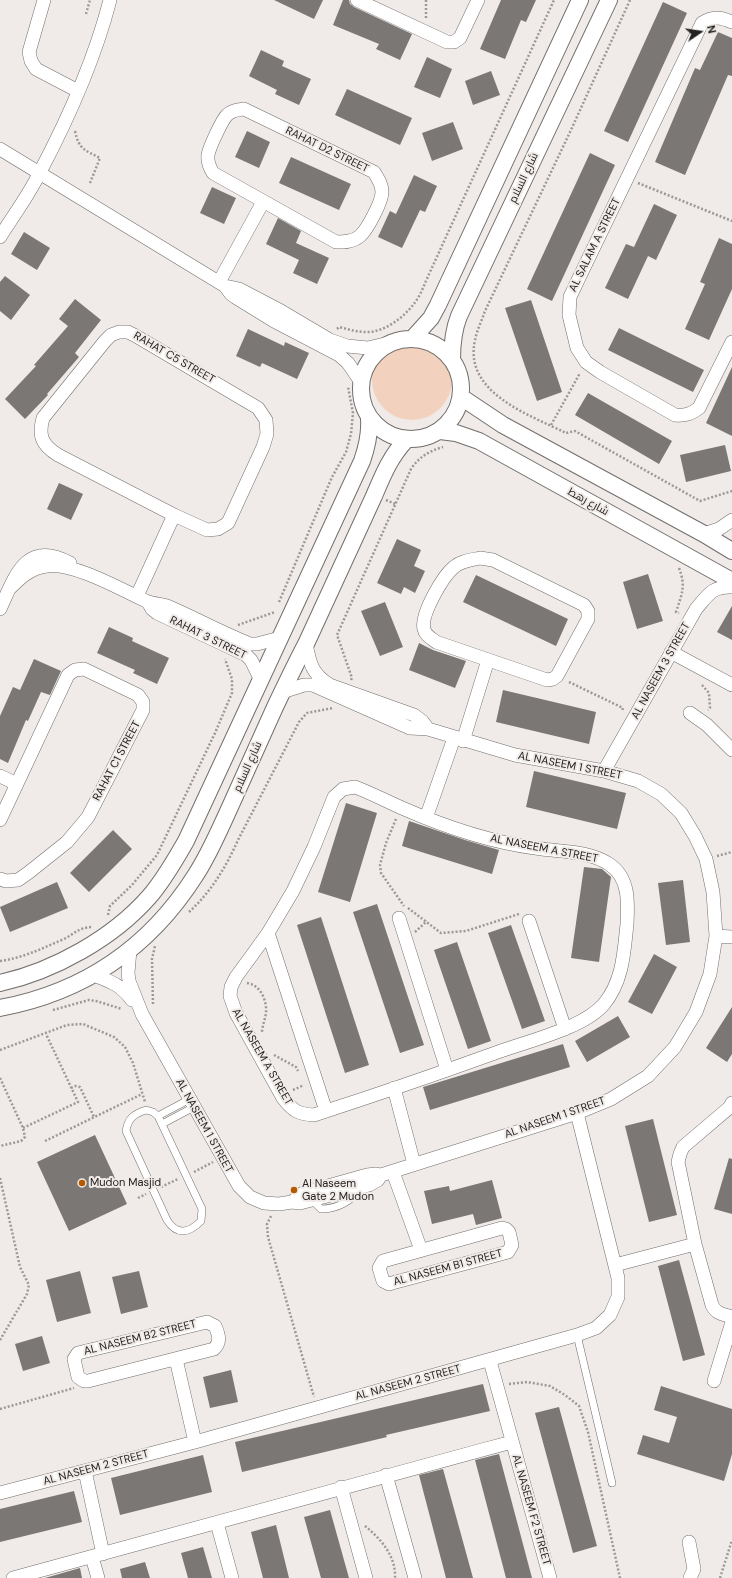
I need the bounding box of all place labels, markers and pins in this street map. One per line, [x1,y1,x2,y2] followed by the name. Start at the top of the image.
[90,1176,161,1190] place label: Mudon Masjid
[302,1177,374,1203] place label: Al Naseem Gate 2 Mudon
[77,1178,87,1188] marker: Mudon Masjid
[289,1185,299,1195] marker: Al Naseem Gate 2 Mudon

